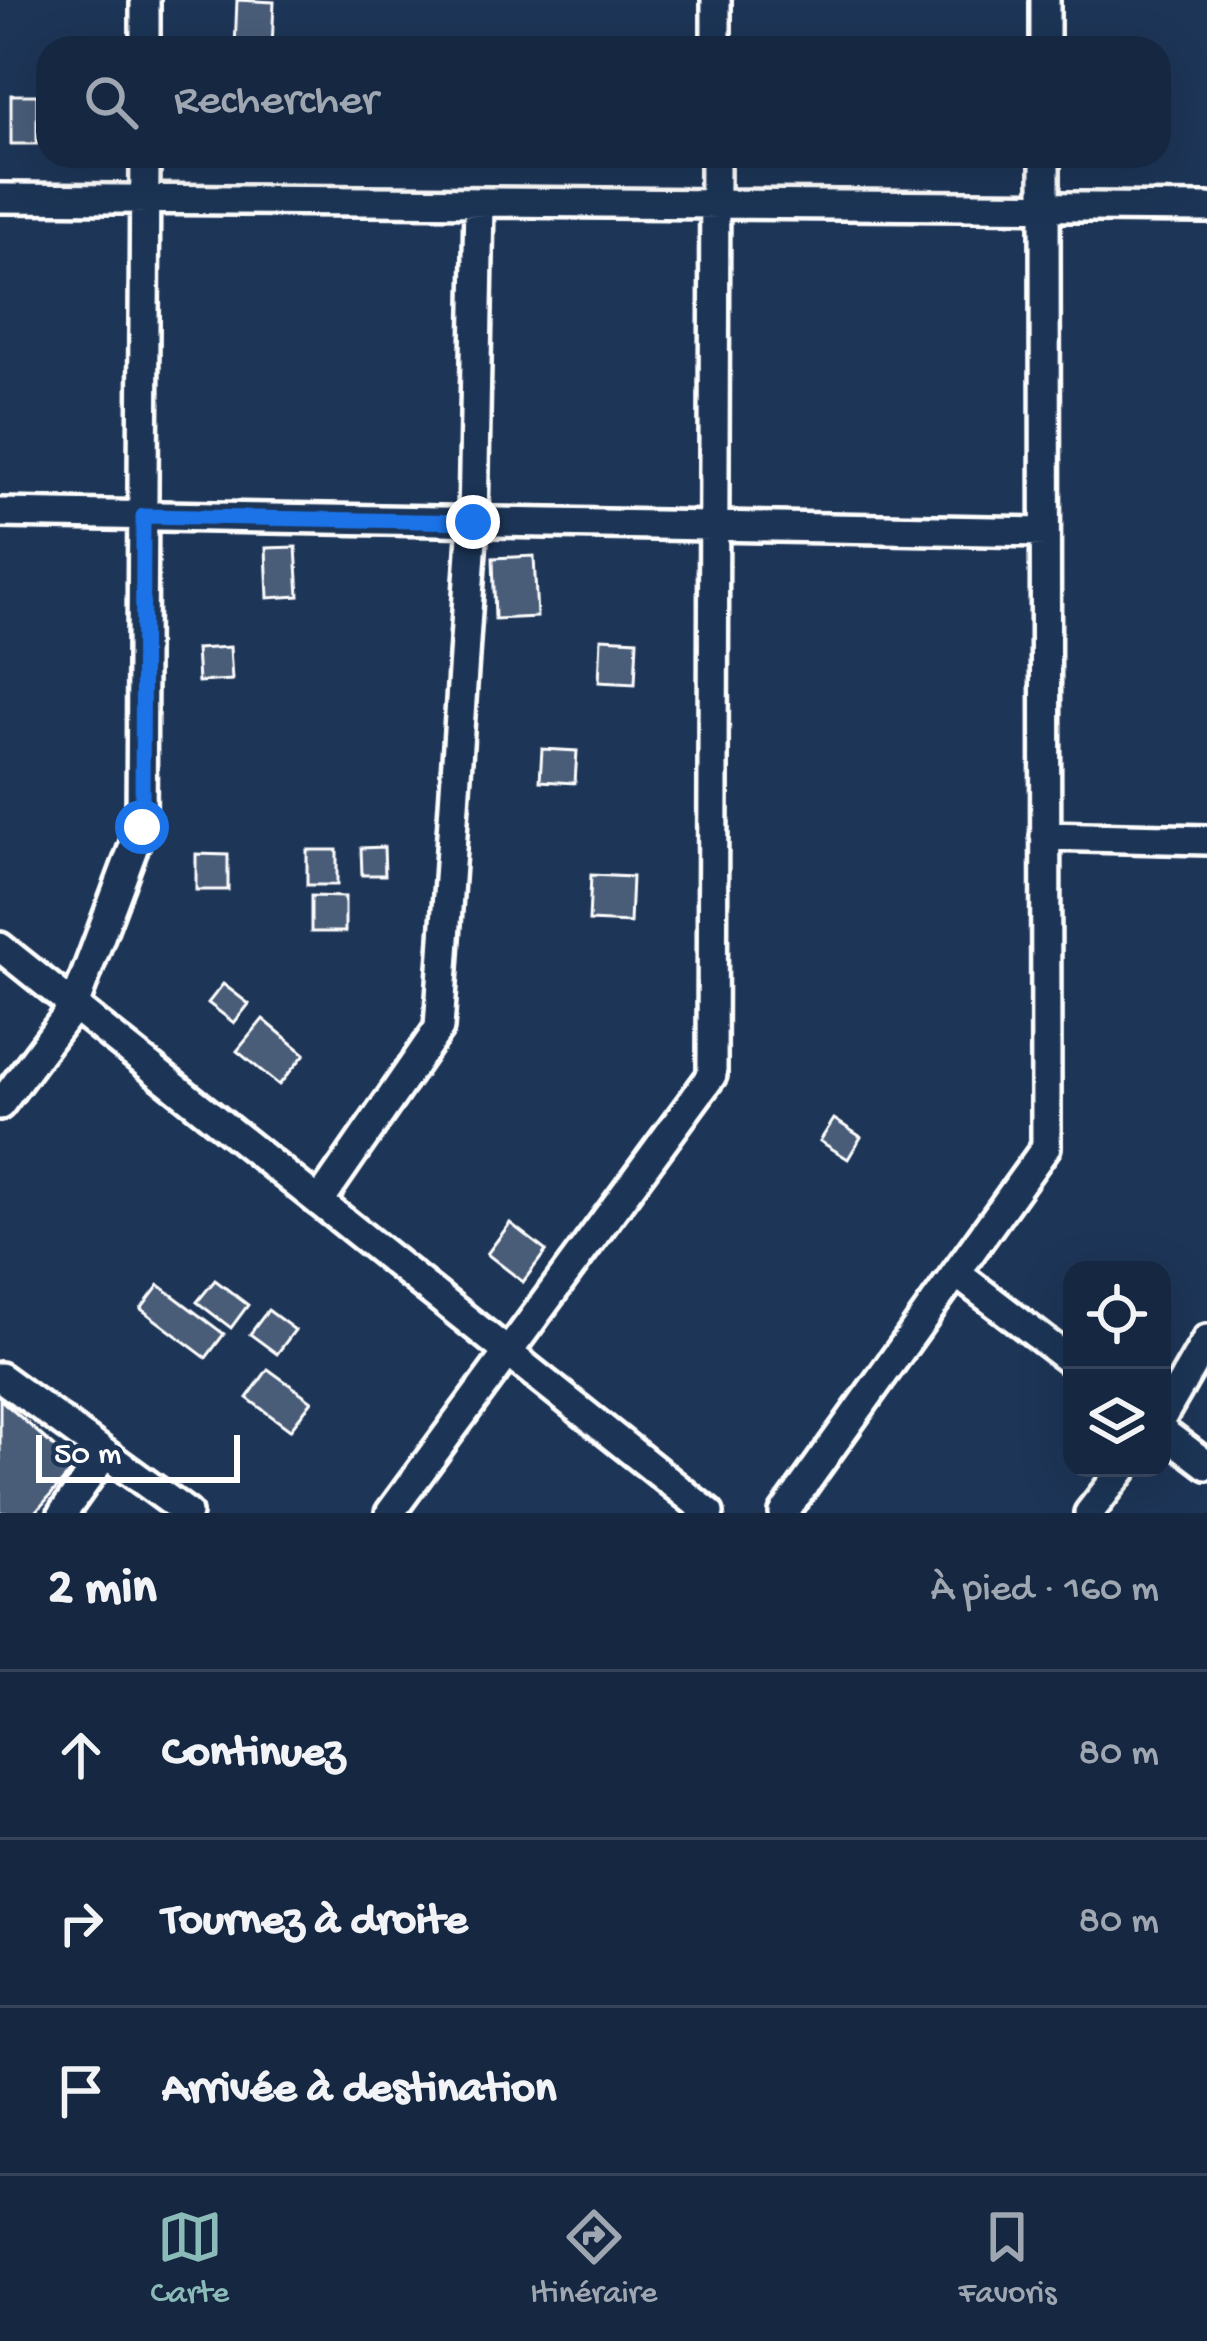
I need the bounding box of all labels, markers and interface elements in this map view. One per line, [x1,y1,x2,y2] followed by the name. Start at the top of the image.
[36,36,1171,168] search box
[78,69,144,135] icon: search
[174,76,378,129] text: Rechercher
[446,495,500,549] route end
[115,800,169,854] route start
[1063,1261,1171,1477] map controls
[1063,1261,1171,1369] button: locate
[1063,1369,1171,1477] button: layers
[36,1429,240,1482] scale bar
[54,1437,121,1475] text: 50 m
[48,1561,157,1621] text: 2 min
[931,1568,1159,1614] text: À pied · 160 m
[48,1722,114,1788] icon: ahead
[162,1728,345,1781] text: Continuez
[1079,1732,1159,1778] text: 80 m
[48,1890,114,1956] icon: right
[162,1896,467,1949] text: Tournez à droite
[1079,1900,1159,1946] text: 80 m
[48,2058,114,2124] icon: arrive
[162,2064,556,2117] text: Arrivée à destination
[151,2204,229,2314] tab: Carte
[530,2204,657,2314] tab: Itinéraire
[959,2204,1056,2314] tab: Favoris

